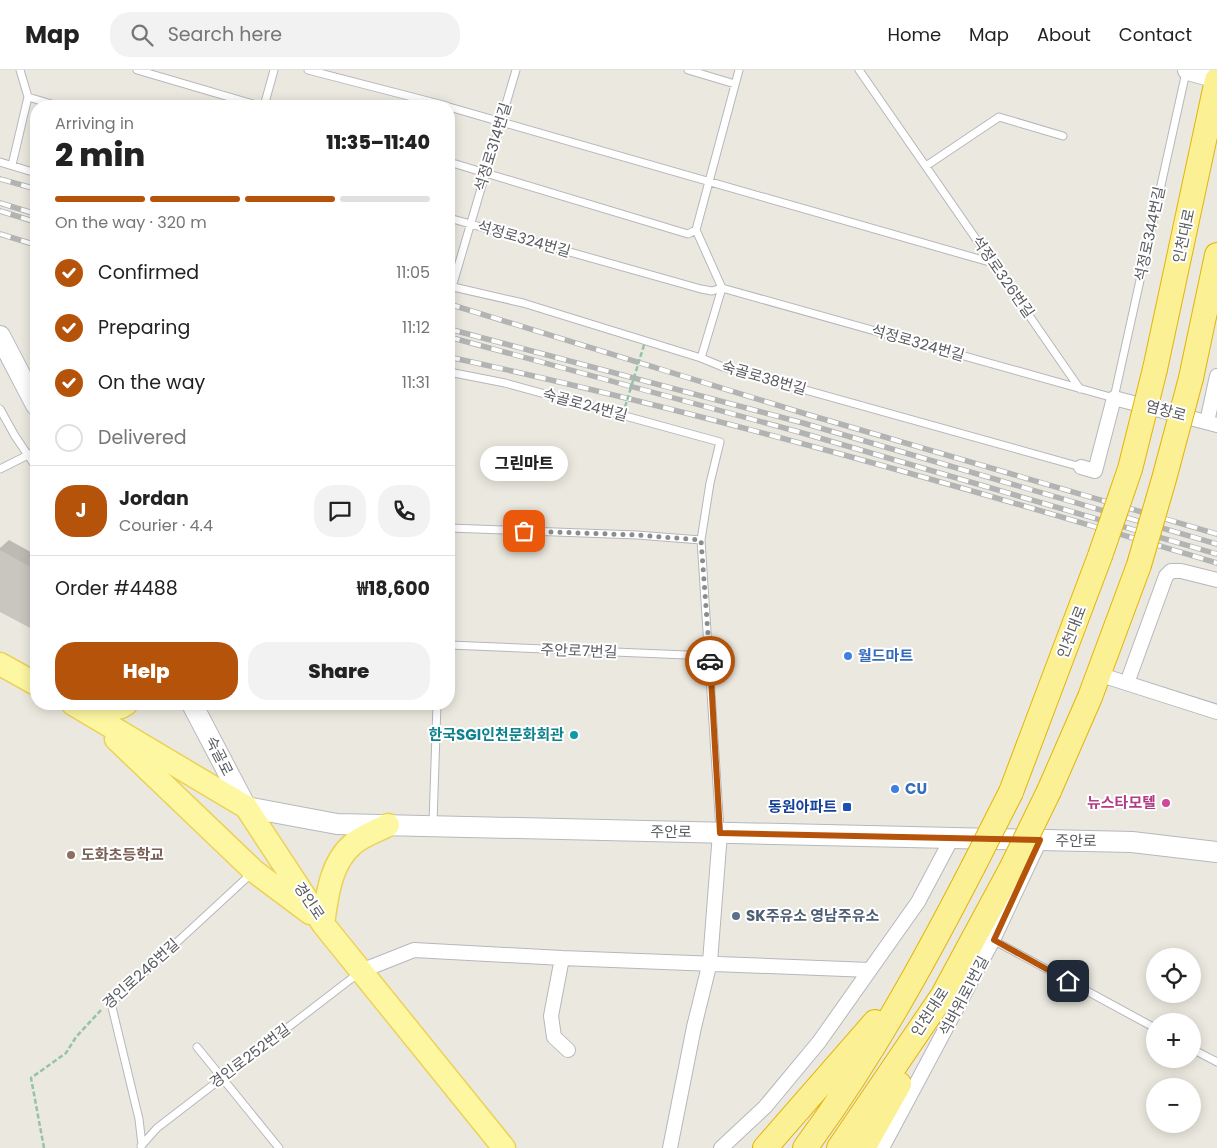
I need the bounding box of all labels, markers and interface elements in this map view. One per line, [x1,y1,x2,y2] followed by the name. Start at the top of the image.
[110,12,460,57] search box
[25,18,80,51] text: Map
[128,21,156,49] icon: search
[168,21,282,48] text: Search here
[887,22,941,47] text: Home
[969,22,1009,47] text: Map
[1037,22,1091,47] text: About
[1119,22,1192,47] text: Contact
[469,100,516,194] street label: 석정로314번길
[55,112,134,135] text: Arriving in
[326,129,430,156] text: 11:35–11:40
[55,132,145,177] text: 2 min
[1129,184,1170,283] street label: 석정로344번길
[1168,207,1200,265] street label: 인천대로
[55,211,207,234] text: On the way · 320 m
[475,215,573,262] street label: 석정로324번길
[967,231,1040,322] street label: 석정로326번길
[55,259,83,287] icon: check
[98,259,199,286] text: Confirmed
[396,261,430,284] text: 11:05
[55,314,83,342] icon: check
[98,314,190,341] text: Preparing
[402,316,430,339] text: 11:12
[869,319,967,366] street label: 석정로324번길
[719,355,809,400] street label: 숙골로38번길
[55,369,83,397] icon: check
[98,369,205,396] text: On the way
[402,371,430,394] text: 11:31
[540,383,630,426] street label: 숙골로24번길
[1143,395,1189,426] street label: 염창로
[98,424,187,451] text: Delivered
[480,446,568,481] callout: 그린마트
[495,452,553,475] text: 그린마트
[119,485,189,512] text: Jordan
[314,485,366,537] button: chat
[378,485,430,537] button: phone
[76,497,86,524] text: J
[503,510,545,552] pin
[119,514,213,537] text: Courier · 4.4
[510,517,538,545] icon: bag
[55,575,178,602] text: Order #4488
[357,575,430,602] text: ₩18,600
[1052,602,1091,661] street label: 인천대로
[685,636,735,686] courier
[540,639,618,662] street label: 주안로7번길
[55,642,238,700] button: Help
[248,642,430,700] button: Share
[858,645,913,666] place label: 월드마트
[696,647,724,675] icon: car
[842,650,854,662] marker: 월드마트
[429,724,564,745] place label: 한국SGI인천문화회관
[568,729,580,741] marker: 한국SGI인천문화회관
[201,733,238,779] street label: 숙골로
[905,778,927,799] place label: CU
[889,783,901,795] marker: CU
[1087,792,1156,813] place label: 뉴스타모텔
[768,796,837,817] place label: 동원아파트
[1160,797,1172,809] marker: 뉴스타모텔
[841,801,853,813] marker: 동원아파트
[650,821,692,842] street label: 주안로
[1055,830,1097,851] street label: 주안로
[81,844,164,865] place label: 도화초등학교
[65,849,77,861] marker: 도화초등학교
[289,878,330,924] street label: 경인로
[746,905,879,926] place label: SK주유소 영남주유소
[730,910,742,922] marker: SK주유소 영남주유소
[98,934,184,1014] street label: 경인로246번길
[1146,948,1201,1133] map controls
[1146,948,1201,1003] button: locate
[934,952,993,1039] street label: 석바위로1번길
[1047,960,1089,1002] pin
[1054,967,1082,995] icon: home
[906,983,953,1041] street label: 인천대로
[1146,1013,1201,1068] button: +
[205,1018,294,1093] street label: 경인로252번길
[1146,1078,1201,1133] button: −

